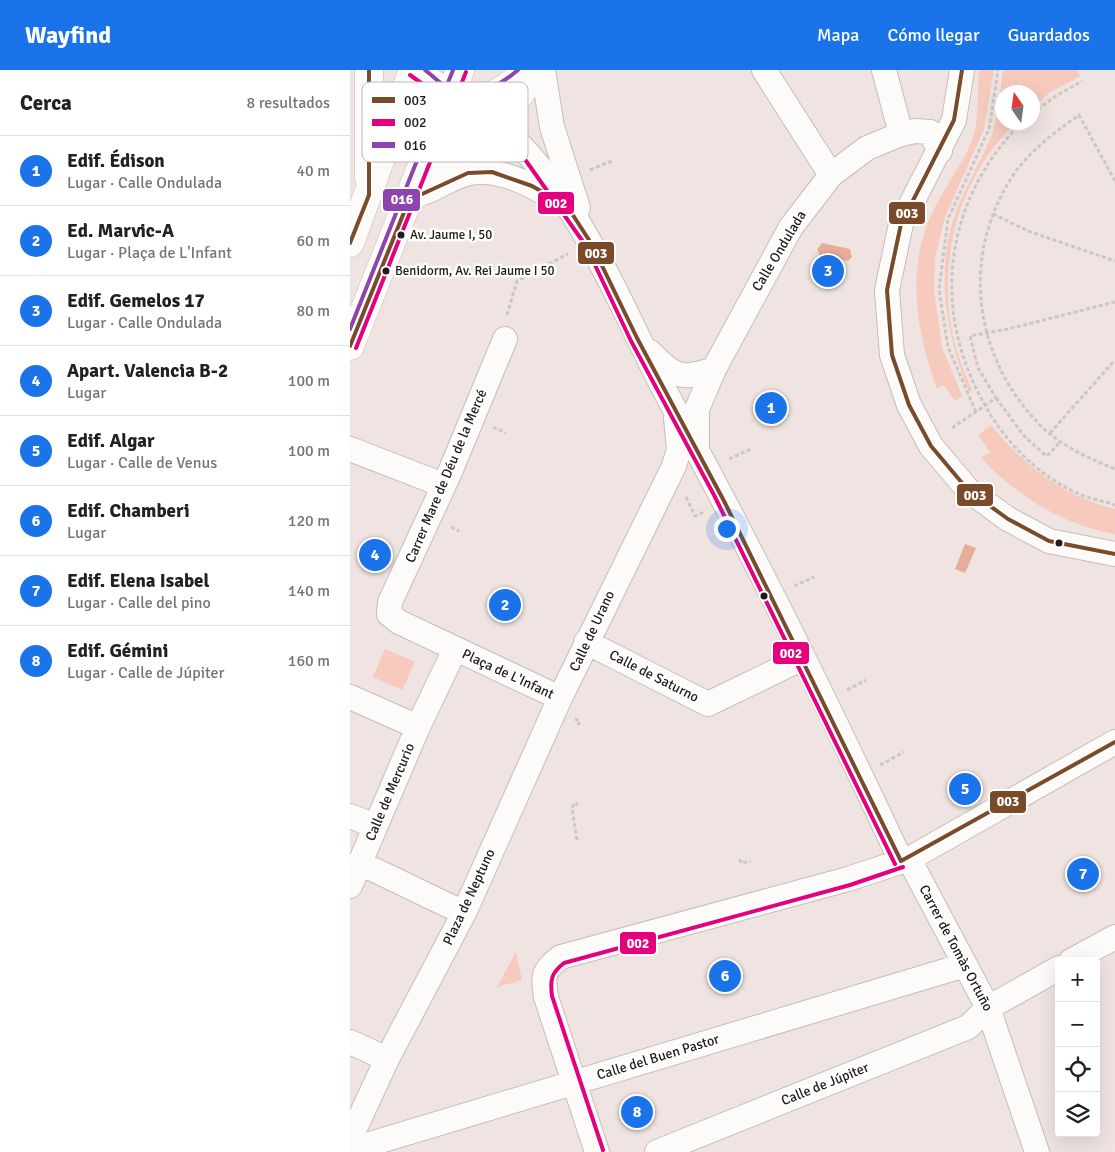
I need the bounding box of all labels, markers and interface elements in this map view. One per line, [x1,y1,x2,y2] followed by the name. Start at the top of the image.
[25,20,111,50] text: Wayfind
[817,24,859,46] text: Mapa
[887,24,980,46] text: Cómo llegar
[1008,24,1090,46] text: Guardados
[362,82,528,162] legend
[995,85,1040,130] north arrow
[20,90,72,116] text: Cerca
[404,92,427,109] text: 003
[247,93,330,113] text: 8 resultados
[404,114,427,131] text: 002
[404,137,427,154] text: 016
[67,149,165,173] text: Edif. Édison
[32,161,40,181] text: 1
[296,161,330,181] text: 40 m
[67,173,222,193] text: Lugar · Calle Ondulada
[382,188,421,212] line badge: 016
[391,191,414,208] text: 016
[537,191,575,215] line badge: 002
[545,195,567,212] text: 002
[888,201,926,225] line badge: 003
[896,205,918,222] text: 003
[748,208,810,294] street label: Calle Ondulada
[67,219,174,243] text: Ed. Marvic-A
[410,227,492,243] place label: Av. Jaume I, 50
[396,230,406,240] marker: Av. Jaume I, 50
[32,231,40,251] text: 2
[296,231,330,251] text: 60 m
[577,241,615,265] line badge: 003
[67,243,232,263] text: Lugar · Plaça de L'Infant
[585,245,607,262] text: 003
[812,252,844,290] pin: 3
[395,263,555,279] place label: Benidorm, Av. Rei Jaume I 50
[381,266,391,276] marker: Benidorm, Av. Rei Jaume I 50
[67,289,205,313] text: Edif. Gemelos 17
[32,301,40,321] text: 3
[296,301,330,321] text: 80 m
[67,313,222,333] text: Lugar · Calle Ondulada
[67,359,228,383] text: Apart. Valencia B-2
[32,371,40,391] text: 4
[288,371,330,391] text: 100 m
[67,383,106,403] text: Lugar
[402,387,490,565] street label: Carrer Mare de Déu de la Mercé
[755,389,787,427] pin: 1
[67,429,155,453] text: Edif. Algar
[32,441,40,461] text: 5
[288,441,330,461] text: 100 m
[67,453,217,473] text: Lugar · Calle de Venus
[956,483,994,507] line badge: 003
[964,487,986,504] text: 003
[67,499,190,523] text: Edif. Chamberi
[32,511,40,531] text: 6
[288,511,330,531] text: 120 m
[714,516,740,542] your location
[67,523,106,543] text: Lugar
[359,536,391,574] pin: 4
[1054,538,1064,548] unlabelled marker
[67,569,209,593] text: Edif. Elena Isabel
[32,581,40,601] text: 7
[288,581,330,601] text: 140 m
[489,586,521,624] pin: 2
[566,588,618,674] street label: Calle de Urano
[759,591,769,601] unlabelled marker
[67,593,211,613] text: Lugar · Calle del pino
[67,639,168,663] text: Edif. Gémini
[772,641,810,665] line badge: 002
[459,645,557,703] street label: Plaça de L'Infant
[780,645,802,662] text: 002
[606,646,702,706] street label: Calle de Saturno
[32,651,40,671] text: 8
[288,651,330,671] text: 160 m
[67,663,224,683] text: Lugar · Calle de Júpiter
[362,740,418,844] street label: Calle de Mercurio
[949,770,981,808] pin: 5
[989,790,1027,814] line badge: 003
[997,793,1019,810] text: 003
[439,846,499,948] street label: Plaza de Neptuno
[1067,855,1099,893] pin: 7
[915,882,997,1014] street label: Carrer de Tomàs Ortuño
[619,931,657,955] line badge: 002
[627,935,649,952] text: 002
[709,957,741,995] pin: 6
[1055,957,1100,1137] map controls
[1055,957,1100,1002] button: +
[1055,1002,1100,1047] button: −
[595,1030,722,1084] street label: Calle del Buen Pastor
[1055,1047,1100,1092] button: locate
[779,1058,872,1109] street label: Calle de Júpiter
[1055,1092,1100,1137] button: layers
[621,1093,653,1131] pin: 8

